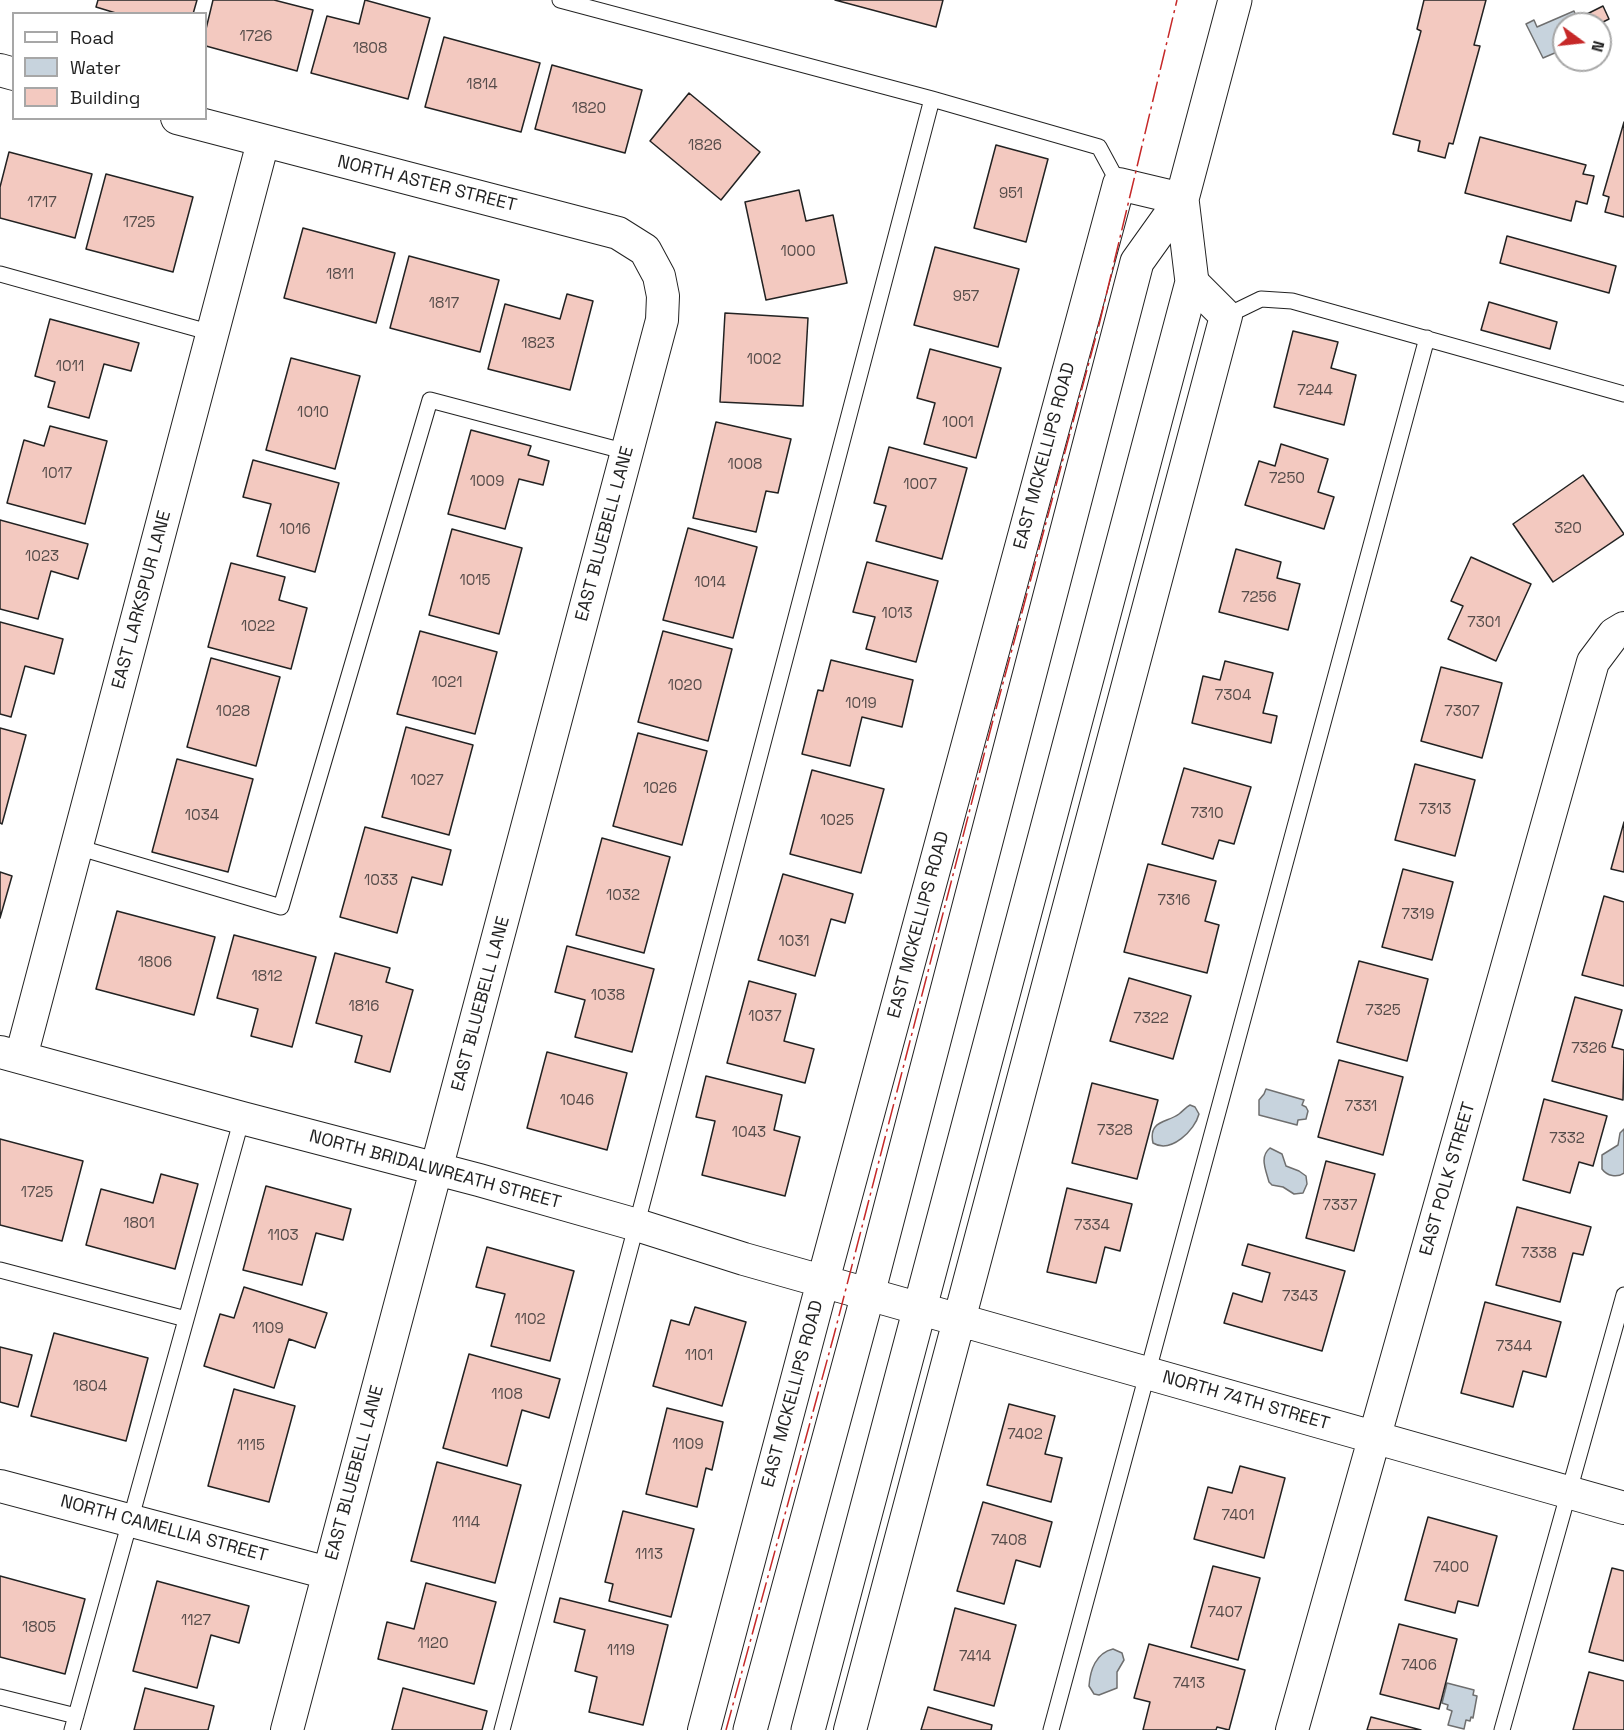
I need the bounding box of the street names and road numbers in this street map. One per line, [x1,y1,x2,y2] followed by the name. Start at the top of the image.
[335,151,519,217] street label: NORTH ASTER STREET
[1010,360,1080,552] street label: EAST MCKELLIPS ROAD
[571,444,639,624] street label: EAST BLUEBELL LANE
[108,509,176,691] street label: EAST LARKSPUR LANE
[884,829,954,1021] street label: EAST MCKELLIPS ROAD
[447,914,515,1094] street label: EAST BLUEBELL LANE
[1416,1100,1480,1258] street label: EAST POLK STREET
[307,1126,563,1214] street label: NORTH BRIDALWREATH STREET
[758,1298,828,1490] street label: EAST MCKELLIPS ROAD
[1160,1367,1332,1435] street label: NORTH 74TH STREET
[321,1383,389,1563] street label: EAST BLUEBELL LANE
[58,1491,270,1567] street label: NORTH CAMELLIA STREET

